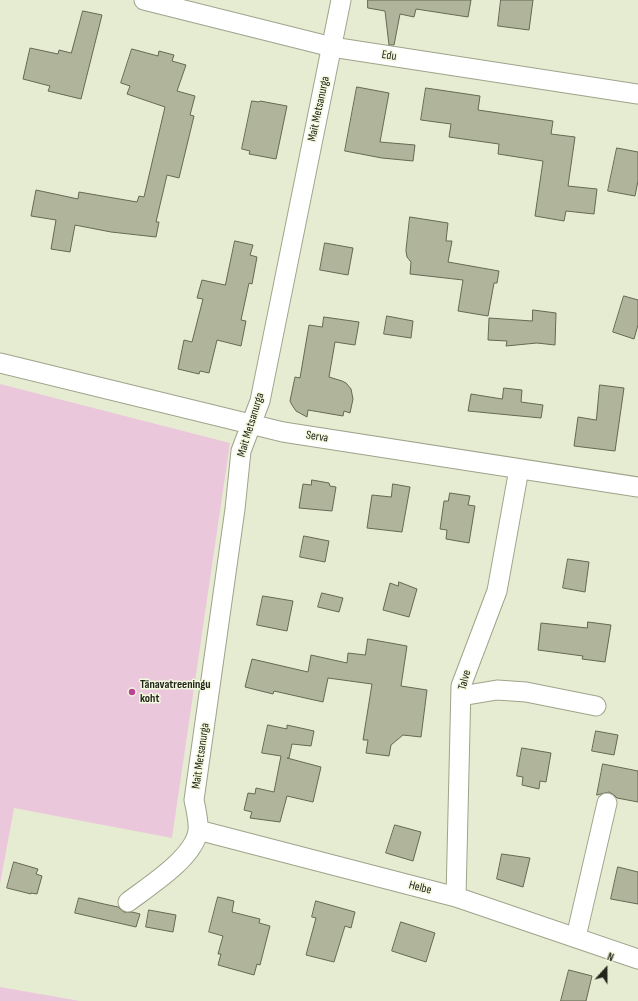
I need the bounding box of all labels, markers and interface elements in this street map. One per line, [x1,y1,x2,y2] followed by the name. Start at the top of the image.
[381,48,397,64] street label: Edu
[305,75,333,143] street label: Mait Metsanurga
[234,391,268,459] street label: Mait Metsanurga
[305,428,329,446] street label: Serva
[455,668,475,692] street label: Talve
[140,678,211,706] place label: Tänavatreeningu koht
[127,687,137,697] marker: Tänavatreeningu koht
[189,722,213,790] street label: Mait Metsanurga
[407,878,433,898] street label: Helbe
[586,949,626,989] north arrow
[605,950,616,964] text: N

